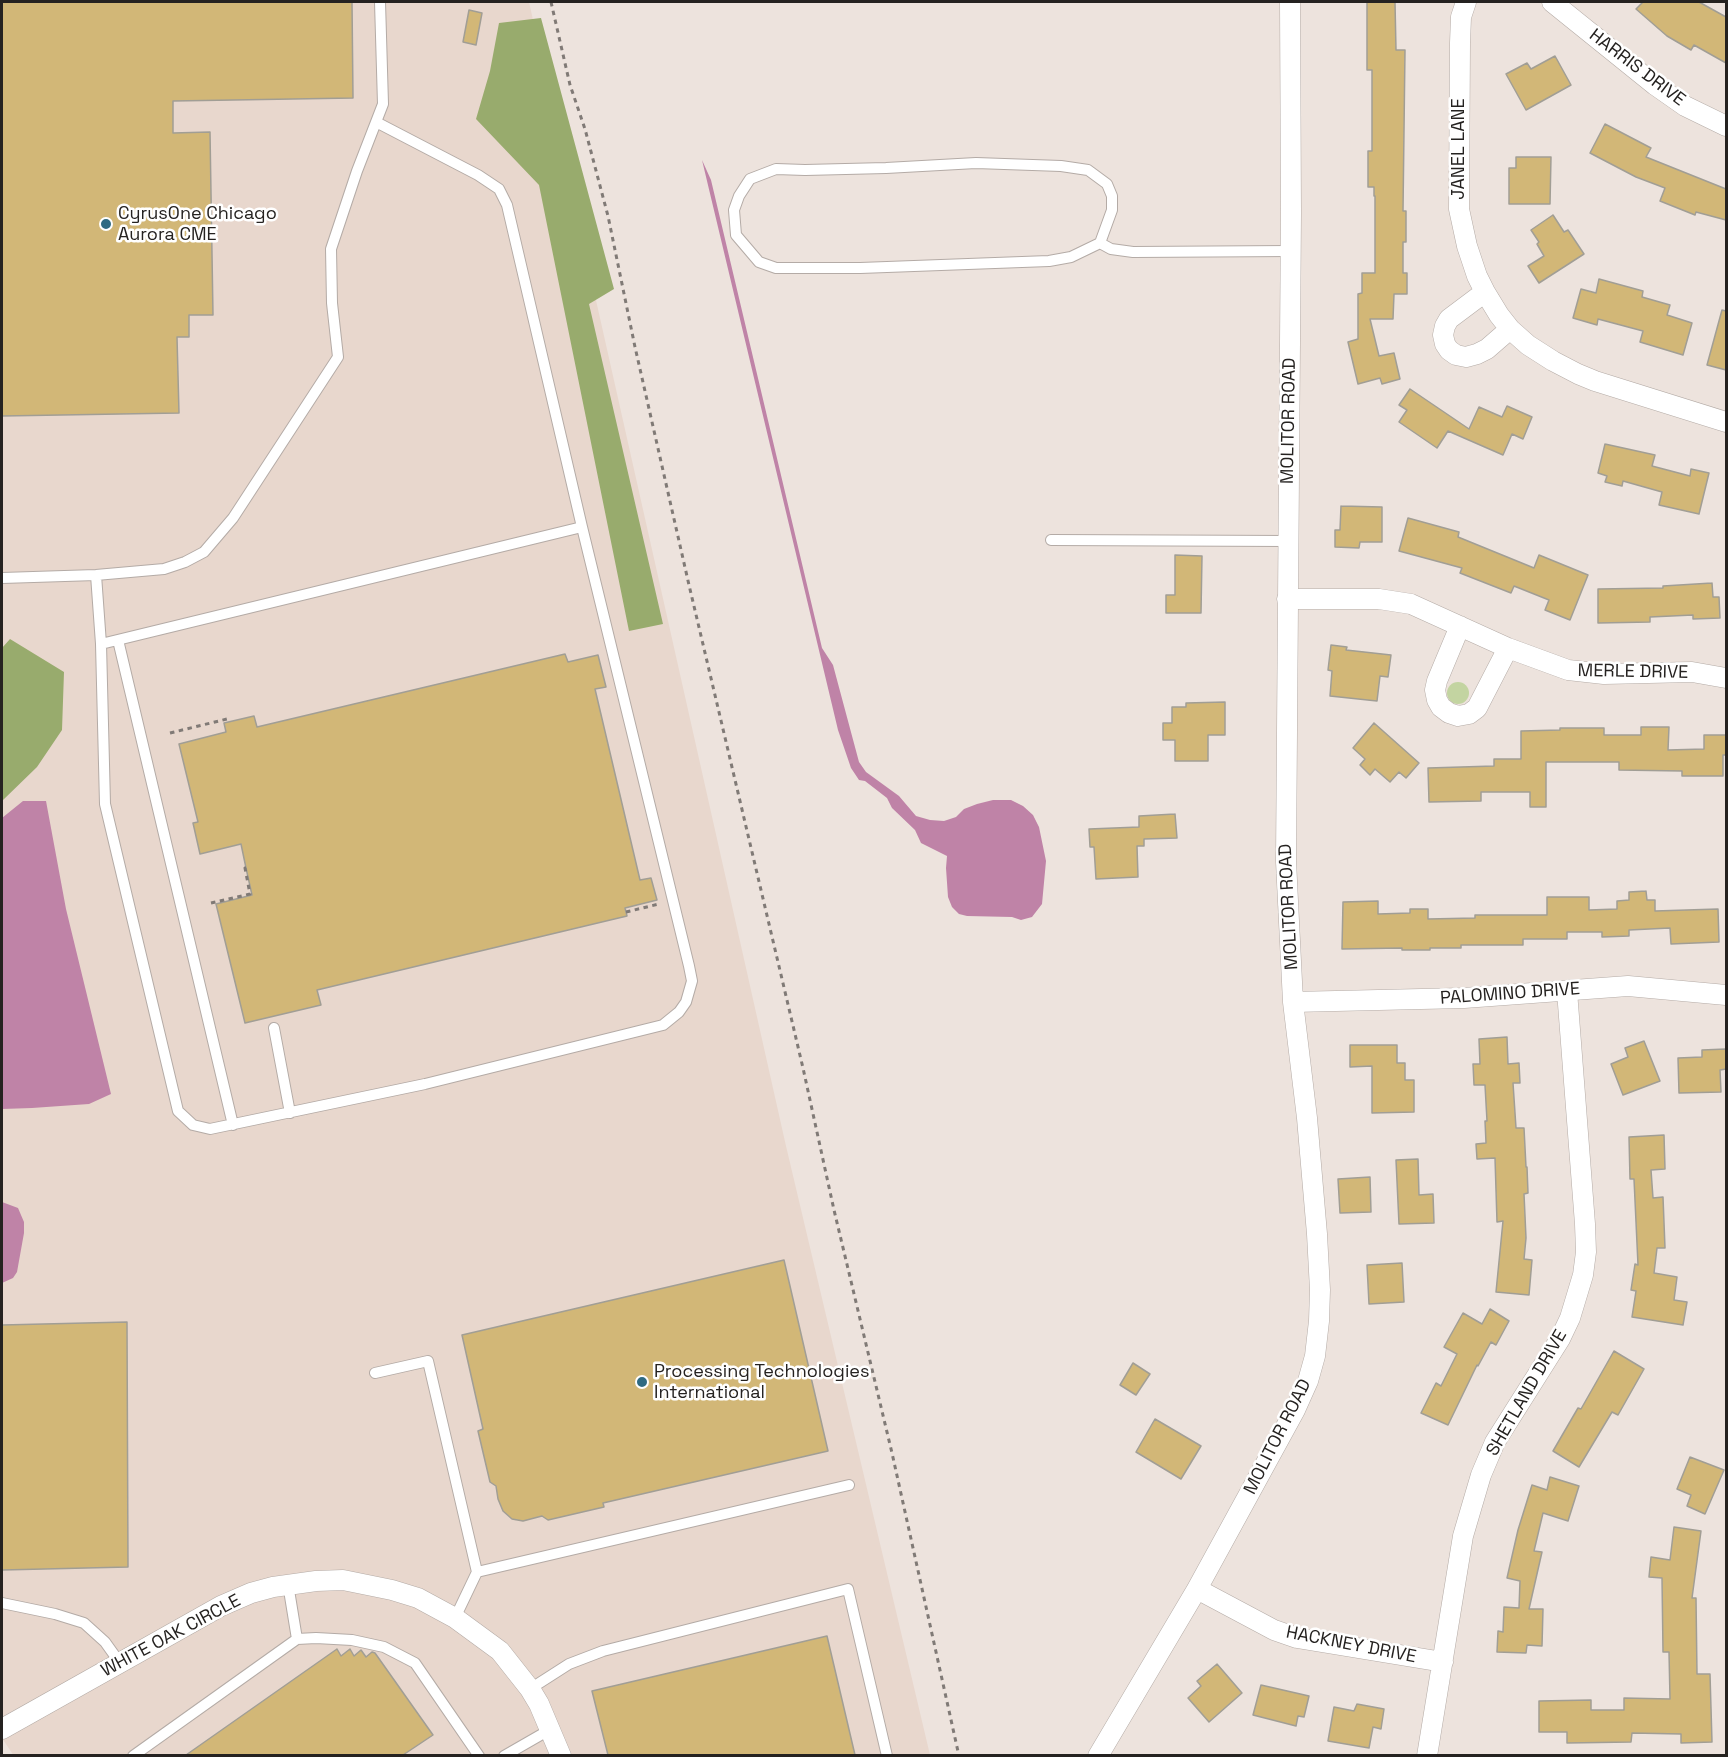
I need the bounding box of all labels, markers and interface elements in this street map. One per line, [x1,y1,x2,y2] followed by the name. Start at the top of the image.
[1585,25,1689,111] street label: HARRIS DRIVE
[1448,98,1470,200] street label: JANEL LANE
[118,203,277,246] place label: CyrusOne Chicago Aurora CME
[99,217,113,231] marker: CyrusOne Chicago Aurora CME
[1277,358,1301,484] street label: MOLITOR ROAD
[1578,660,1688,684] street label: MERLE DRIVE
[1275,843,1303,971] street label: MOLITOR ROAD
[1439,978,1581,1010] street label: PALOMINO DRIVE
[1482,1326,1572,1460] street label: SHETLAND DRIVE
[654,1361,869,1404] place label: Processing Technologies International
[635,1375,649,1389] marker: Processing Technologies International
[1240,1376,1316,1498] street label: MOLITOR ROAD
[98,1590,244,1682] street label: WHITE OAK CIRCLE
[1284,1622,1418,1668] street label: HACKNEY DRIVE

